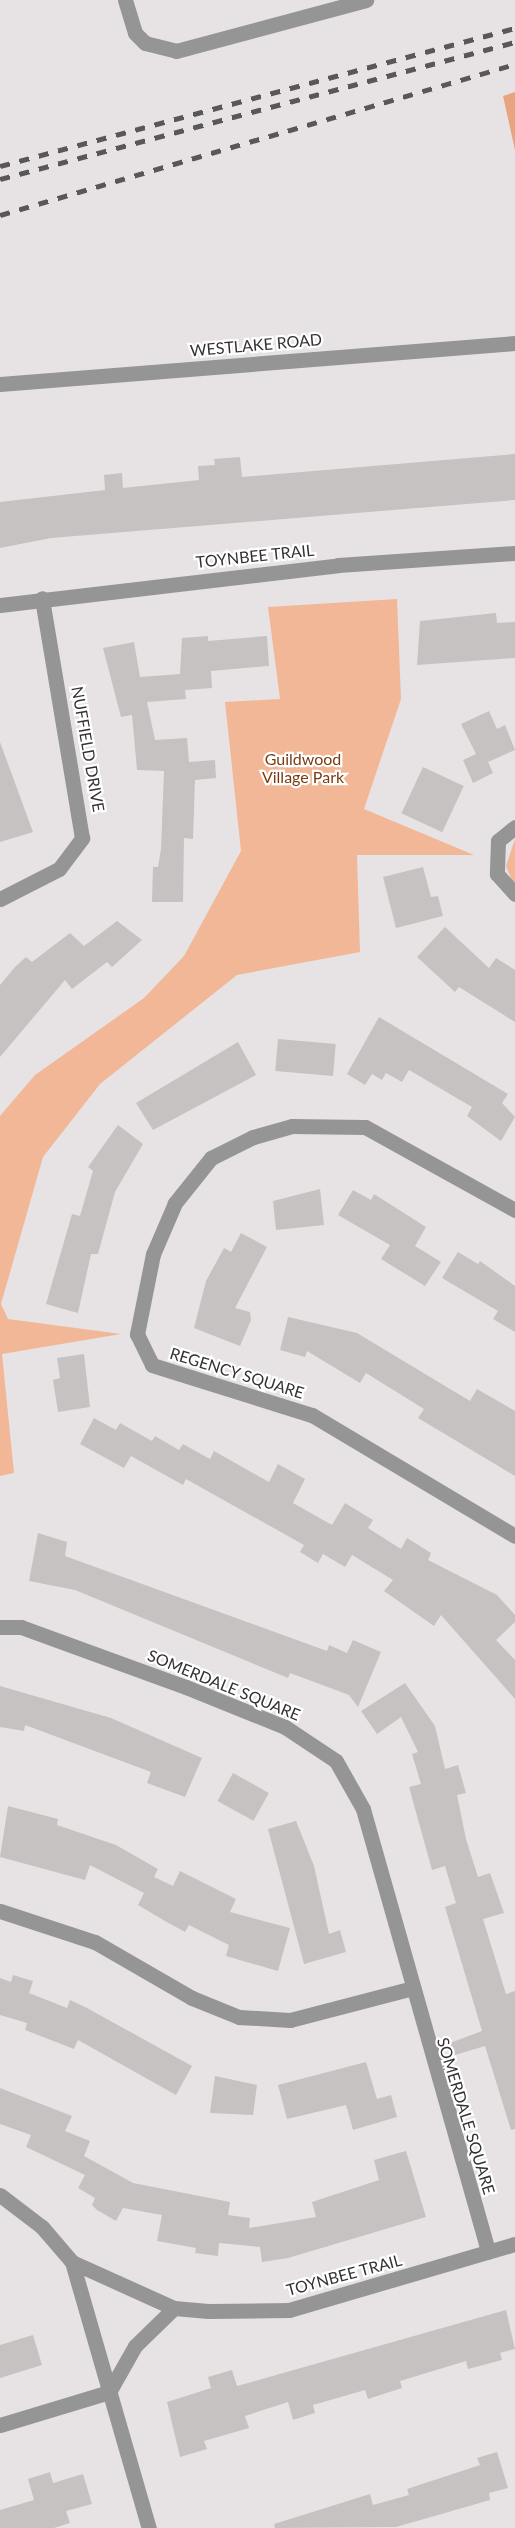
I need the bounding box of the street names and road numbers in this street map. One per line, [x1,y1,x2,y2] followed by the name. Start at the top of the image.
[189,330,323,360] street label: WESTLAKE ROAD
[195,540,315,572] street label: TOYNBEE TRAIL
[68,685,108,813] street label: NUFFIELD DRIVE
[167,1343,307,1403] street label: REGENCY SQUARE
[145,1646,303,1724] street label: SOMERDALE SQUARE
[433,2035,499,2197] street label: SOMERDALE SQUARE
[284,2250,404,2300] street label: TOYNBEE TRAIL

